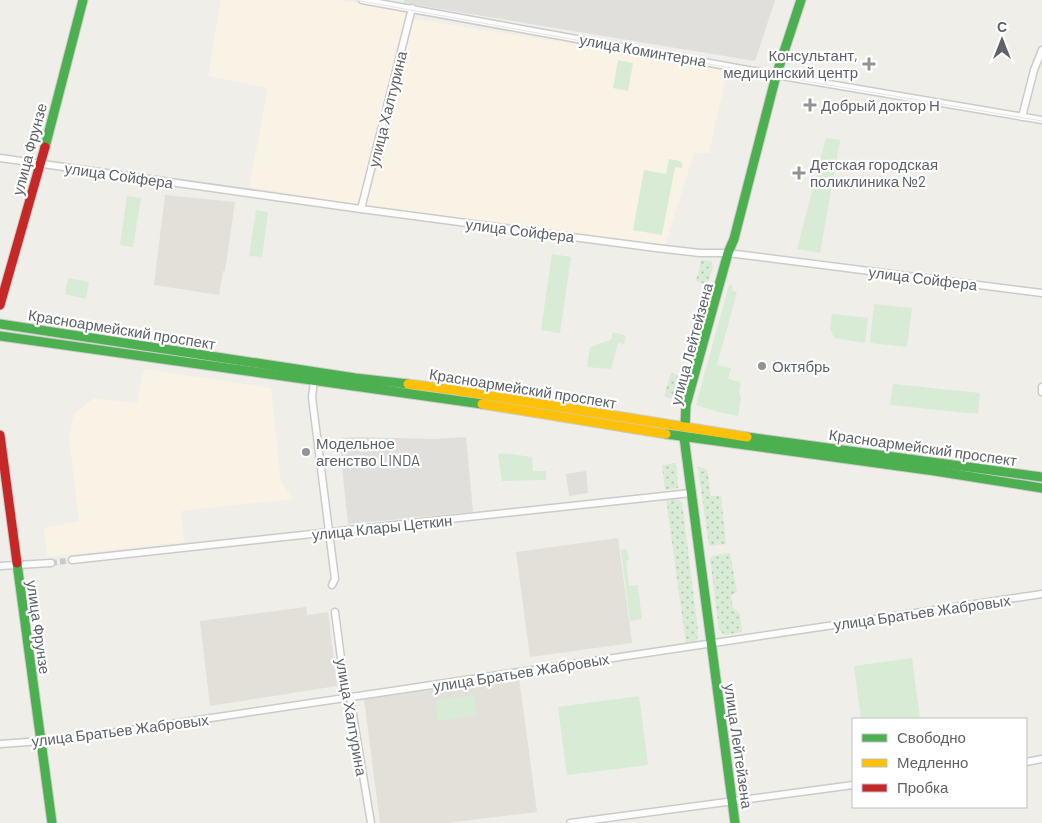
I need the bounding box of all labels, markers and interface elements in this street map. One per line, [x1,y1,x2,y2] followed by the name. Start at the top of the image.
[977,15,1027,65] north arrow
[997,18,1007,35] text: С
[578,30,708,70] street label: улица Коминтерна
[723,46,858,81] place label: Консультант, медицинский центр
[364,48,410,169] street label: улица Халтурина
[862,57,876,71] marker: Консультант, медицинский центр
[821,96,940,114] place label: Добрый доктор Н
[803,98,817,112] marker: Добрый доктор Н
[8,101,50,197] street label: улица Фрунзе
[810,155,938,190] place label: Детская городская поликлиника №2
[64,158,175,192] street label: улица Сойфера
[792,166,806,180] marker: Детская городская поликлиника №2
[465,214,576,246] street label: улица Сойфера
[868,262,979,294] street label: улица Сойфера
[666,280,716,407] street label: улица Лейтейзена
[27,305,217,353] street label: Красноармейский проспект
[772,357,830,375] place label: Октябрь
[756,360,768,372] marker: Октябрь
[428,364,618,412] street label: Красноармейский проспект
[828,425,1018,469] street label: Красноармейский проспект
[316,434,420,469] place label: Модельное агенство LINDA
[300,446,312,458] marker: Модельное агенство LINDA
[311,511,453,543] street label: улица Клары Цеткин
[24,579,54,675] street label: улица Фрунзе
[832,591,1012,633] street label: улица Братьев Жабровых
[432,649,611,695] street label: улица Братьев Жабровых
[333,657,371,778] street label: улица Халтурина
[721,682,757,810] street label: улица Лейтейзена
[30,710,210,750] street label: улица Братьев Жабровых
[852,718,1027,808] legend
[897,728,966,746] text: Свободно
[897,753,968,771] text: Медленно
[897,778,949,796] text: Пробка

